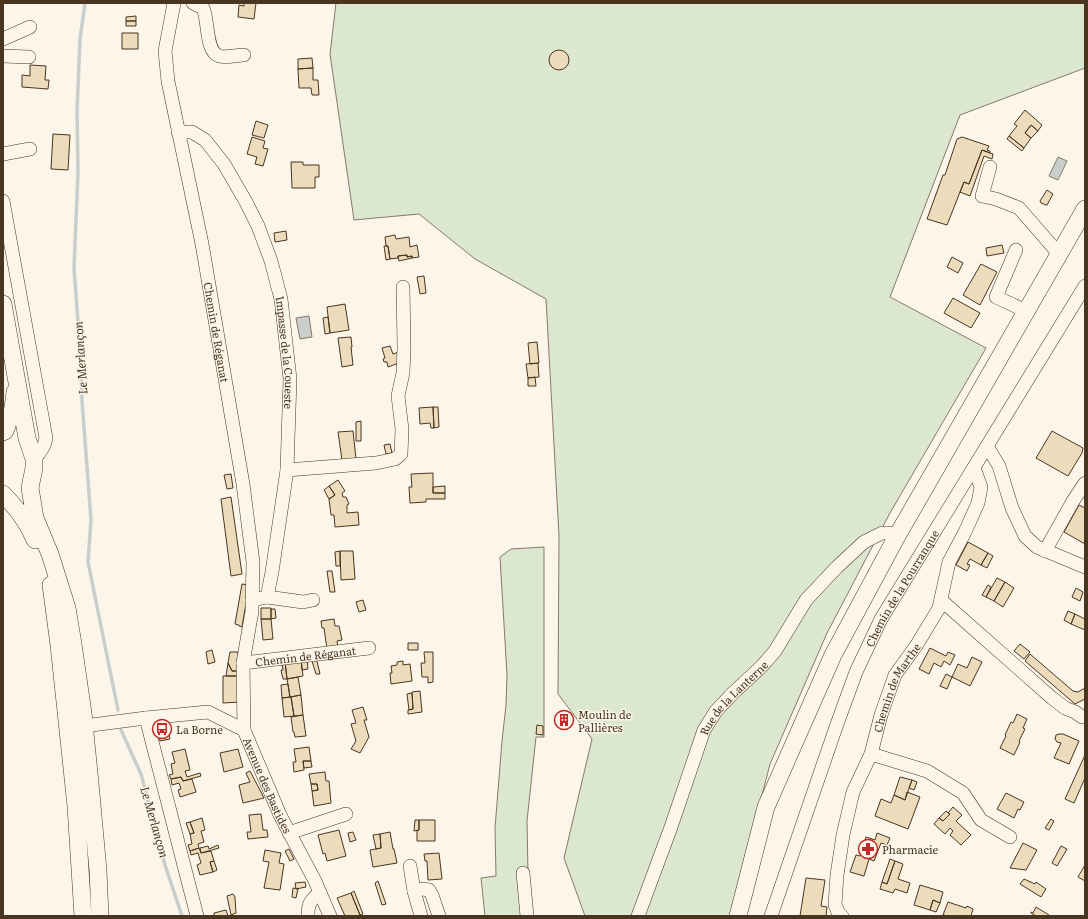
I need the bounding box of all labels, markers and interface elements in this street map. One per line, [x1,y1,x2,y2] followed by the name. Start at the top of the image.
[201,281,234,384] street label: Chemin de Réganat
[272,294,298,410] street label: Impasse de la Coueste
[68,321,92,395] water label: Le Merlançon
[861,526,942,649] street label: Chemin de la Pourranque
[869,639,924,734] street label: Chemin de Marthe
[254,642,357,669] street label: Chemin de Réganat
[695,657,772,737] street label: Rue de la Lanterne
[578,706,632,735] place label: Moulin de Pallières
[553,709,575,731] building icon: Moulin de Pallières
[151,718,173,740] bus stop icon: La Borne
[176,721,223,737] place label: La Borne
[240,734,296,836] street label: Avenue des Bastides
[136,784,174,860] water label: Le Merlançon
[857,838,879,860] pharmacy icon: Pharmacie
[882,841,939,857] place label: Pharmacie

